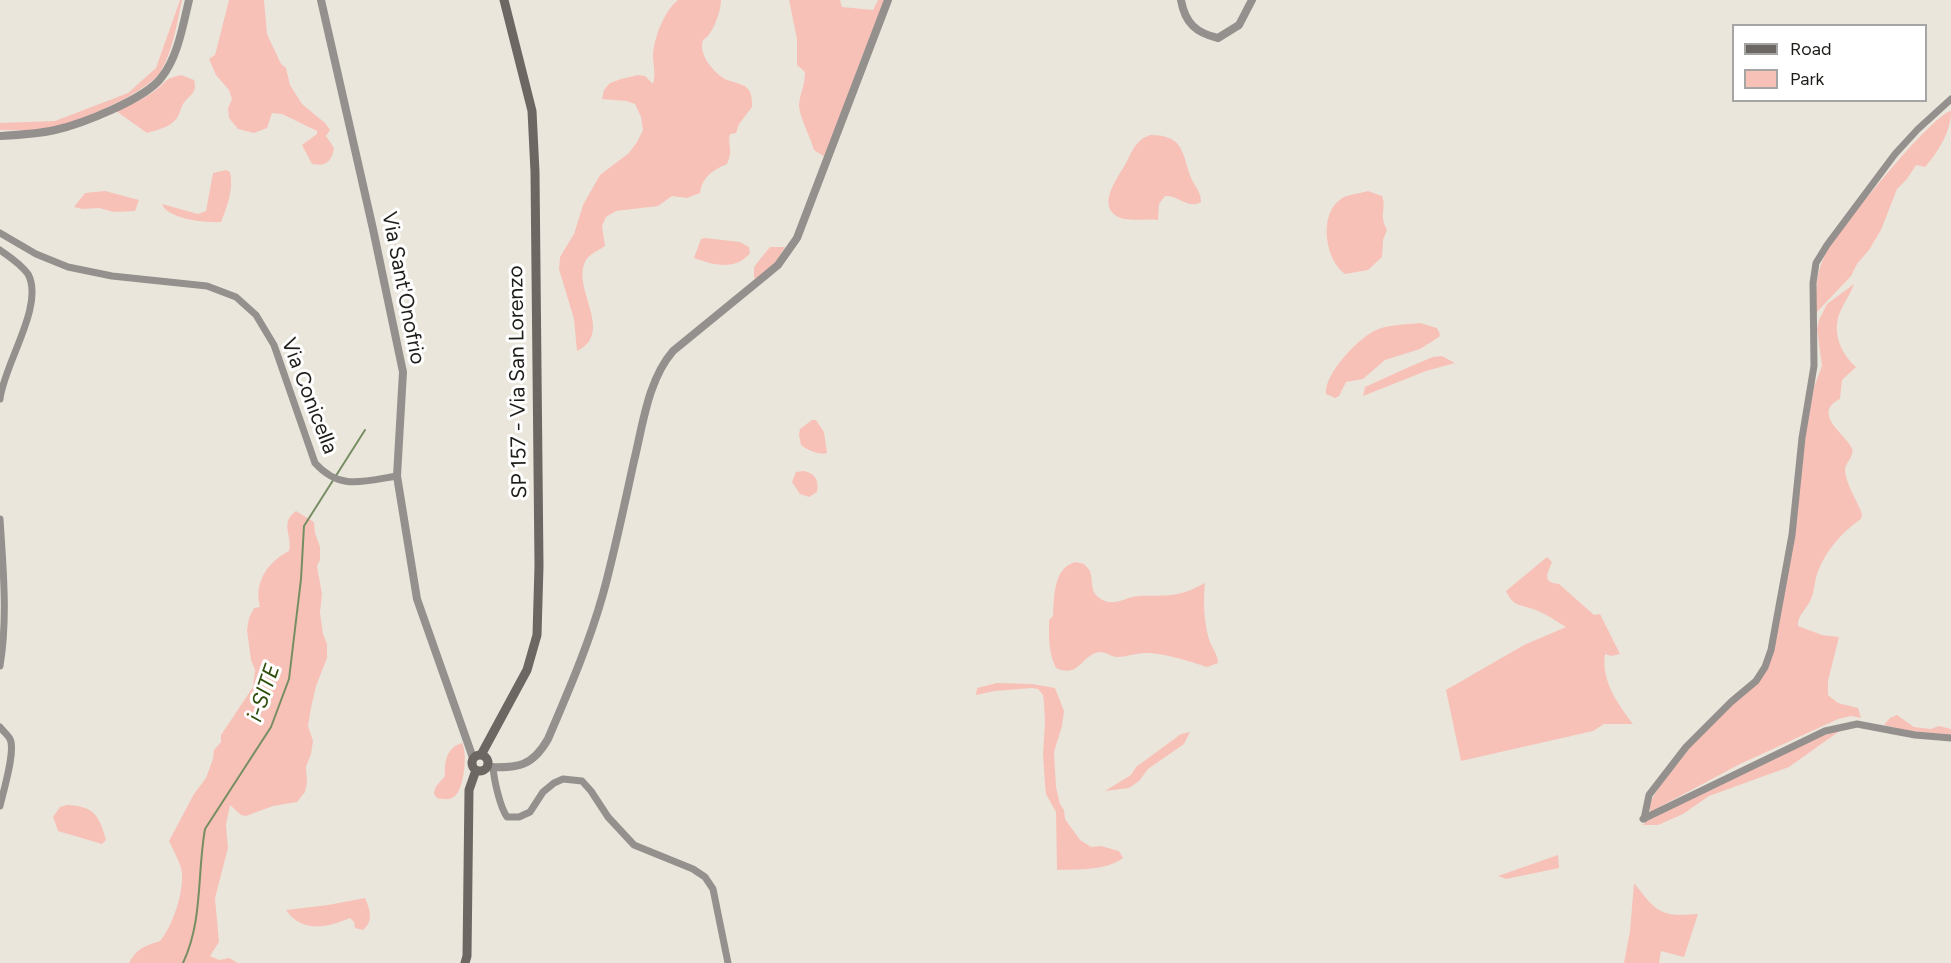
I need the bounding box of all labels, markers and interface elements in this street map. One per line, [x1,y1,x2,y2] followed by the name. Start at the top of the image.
[1732,24,1927,102] legend
[1790,38,1831,60] text: Road
[1790,68,1824,90] text: Park
[376,210,430,366] street label: Via Sant'Onofrio
[503,265,533,499] street label: SP 157 - Via San Lorenzo
[275,335,343,457] street label: Via Conicella
[242,661,286,725] water label: i-SITE

